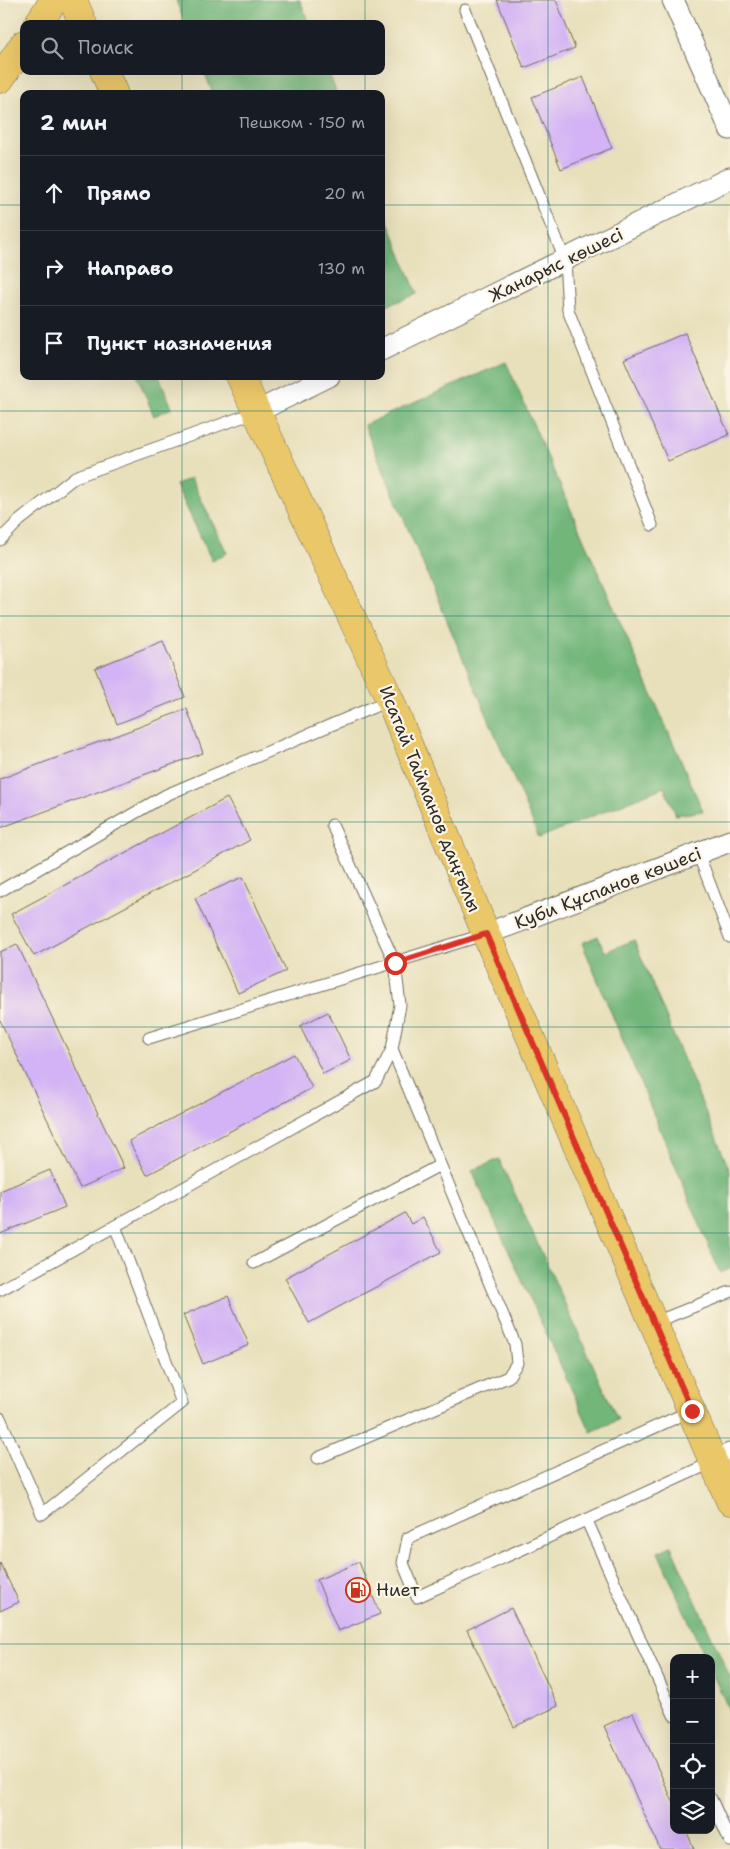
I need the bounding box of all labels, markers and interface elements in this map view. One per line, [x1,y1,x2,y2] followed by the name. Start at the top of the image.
[20,20,385,75] search box
[38,34,66,62] icon: search
[78,35,133,60] text: Поиск
[40,109,107,137] text: 2 мин
[239,112,365,133] text: Пешком · 150 m
[40,179,68,207] icon: ahead
[87,181,151,206] text: Прямо
[324,183,365,204] text: 20 m
[485,222,627,308] street label: Жанарыс көшесі
[40,254,68,282] icon: right
[87,256,173,281] text: Направо
[318,258,365,279] text: 130 m
[40,329,68,357] icon: arrive
[87,331,272,356] text: Пункт назначения
[374,682,486,916] street label: Исатай Тайманов даңғылы
[511,841,705,935] street label: Куби Құспанов көшесi
[384,952,407,975] route start
[681,1400,704,1423] route end
[345,1577,371,1603] fuel station icon: Ниет
[376,1578,420,1602] place label: Ниет
[670,1654,715,1834] map controls
[670,1654,715,1699] button: +
[670,1699,715,1744] button: −
[670,1744,715,1789] button: locate
[670,1789,715,1834] button: layers

